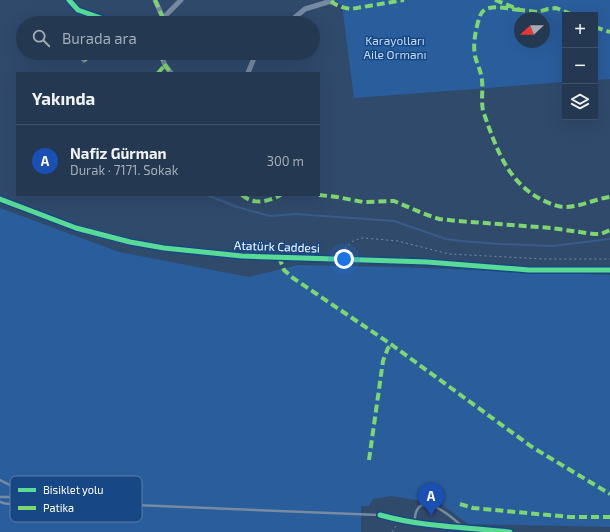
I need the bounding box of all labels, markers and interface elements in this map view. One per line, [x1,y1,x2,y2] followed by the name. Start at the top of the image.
[514,12,550,48] north arrow
[562,12,598,120] map controls
[562,12,598,48] button: +
[16,16,320,60] search box
[30,27,52,49] icon: search
[62,29,137,47] text: Burada ara
[363,33,427,61] park label: Karayolları Aile Ormanı
[562,48,598,84] button: −
[562,84,598,120] button: layers
[32,88,95,108] text: Yakında
[70,144,167,162] text: Nafiz Gürman
[41,153,49,169] text: A
[267,153,304,169] text: 300 m
[70,162,178,178] text: Durak · 7171. Sokak
[234,238,320,254] street label: Atatürk Caddesi
[334,249,354,269] your location
[10,476,142,522] legend
[43,483,104,496] text: Bisiklet yolu
[418,483,444,516] pin: A
[43,501,74,514] text: Patika

